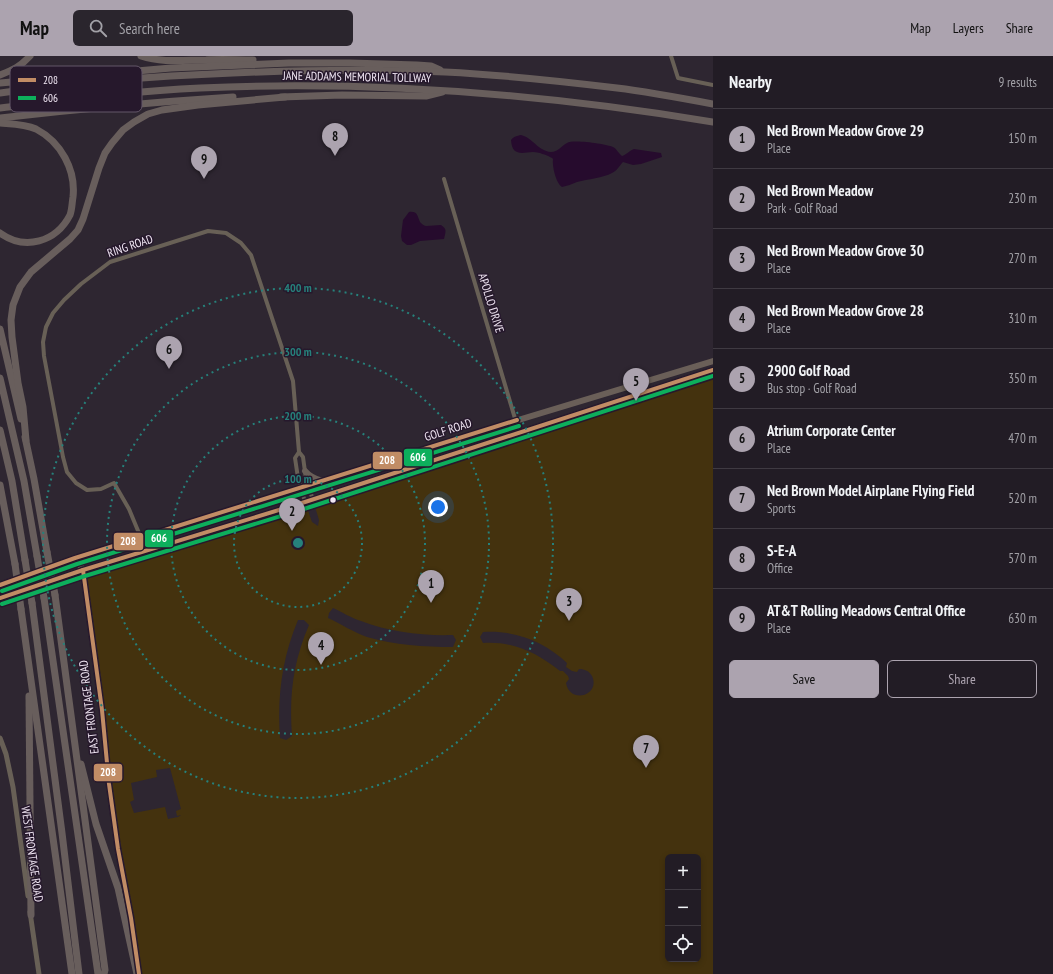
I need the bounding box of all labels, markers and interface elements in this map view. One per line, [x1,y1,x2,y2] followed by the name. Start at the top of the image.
[73,10,353,46] search box
[20,16,49,40] text: Map
[87,17,109,39] icon: search
[119,19,180,38] text: Search here
[910,19,931,37] text: Map
[953,19,984,37] text: Layers
[1006,19,1033,37] text: Share
[10,66,142,112] legend
[282,68,432,85] street label: JANE ADDAMS MEMORIAL TOLLWAY
[729,71,772,93] text: Nearby
[43,73,58,87] text: 208
[998,74,1037,91] text: 9 results
[43,91,58,105] text: 606
[767,121,924,140] text: Ned Brown Meadow Grove 29
[322,123,348,156] pin: 8
[739,130,745,147] text: 1
[1008,130,1037,147] text: 150 m
[767,140,791,157] text: Place
[191,146,217,179] pin: 9
[767,181,873,200] text: Ned Brown Meadow
[739,190,745,207] text: 2
[1008,190,1037,207] text: 230 m
[767,200,838,217] text: Park · Golf Road
[105,231,155,260] street label: RING ROAD
[767,241,924,260] text: Ned Brown Meadow Grove 30
[739,250,745,267] text: 3
[1008,250,1037,267] text: 270 m
[767,260,791,277] text: Place
[475,271,508,334] street label: APOLLO DRIVE
[284,280,312,295] text: 400 m
[767,301,924,320] text: Ned Brown Meadow Grove 28
[739,310,745,327] text: 4
[1008,310,1037,327] text: 310 m
[767,320,791,337] text: Place
[156,336,182,369] pin: 6
[284,344,312,359] text: 300 m
[767,361,850,380] text: 2900 Golf Road
[623,368,649,401] pin: 5
[739,370,745,387] text: 5
[1008,370,1037,387] text: 350 m
[767,380,857,397] text: Bus stop · Golf Road
[284,408,312,423] text: 200 m
[422,415,473,444] street label: GOLF ROAD
[767,421,896,440] text: Atrium Corporate Center
[739,430,745,447] text: 6
[1008,430,1037,447] text: 470 m
[767,440,791,457] text: Place
[403,448,433,467] line badge: 606
[410,450,426,464] text: 606
[372,451,403,470] line badge: 208
[379,453,395,467] text: 208
[284,471,312,486] text: 100 m
[767,481,975,500] text: Ned Brown Model Airplane Flying Field
[739,490,745,507] text: 7
[1008,490,1037,507] text: 520 m
[328,495,338,505] unlabelled marker
[428,497,448,517] your location
[279,498,305,531] pin: 2
[767,500,796,517] text: Sports
[144,529,174,548] line badge: 606
[151,531,167,545] text: 606
[113,532,144,551] line badge: 208
[120,534,136,548] text: 208
[291,536,305,550] centre of rings
[767,541,796,560] text: S-E-A
[739,550,745,567] text: 8
[1008,550,1037,567] text: 570 m
[767,560,793,577] text: Office
[418,570,444,603] pin: 1
[556,588,582,621] pin: 3
[767,601,966,620] text: AT&T Rolling Meadows Central Office
[739,610,745,627] text: 9
[1008,610,1037,627] text: 630 m
[767,620,791,637] text: Place
[308,632,334,665] pin: 4
[75,659,102,755] street label: EAST FRONTAGE ROAD
[729,660,879,698] button: Save
[887,660,1037,698] button: Share
[633,735,659,768] pin: 7
[93,763,123,782] line badge: 208
[100,765,116,779] text: 208
[18,805,47,903] street label: WEST FRONTAGE ROAD
[665,854,701,962] map controls
[665,854,701,890] button: +
[665,890,701,926] button: −
[665,926,701,962] button: locate

